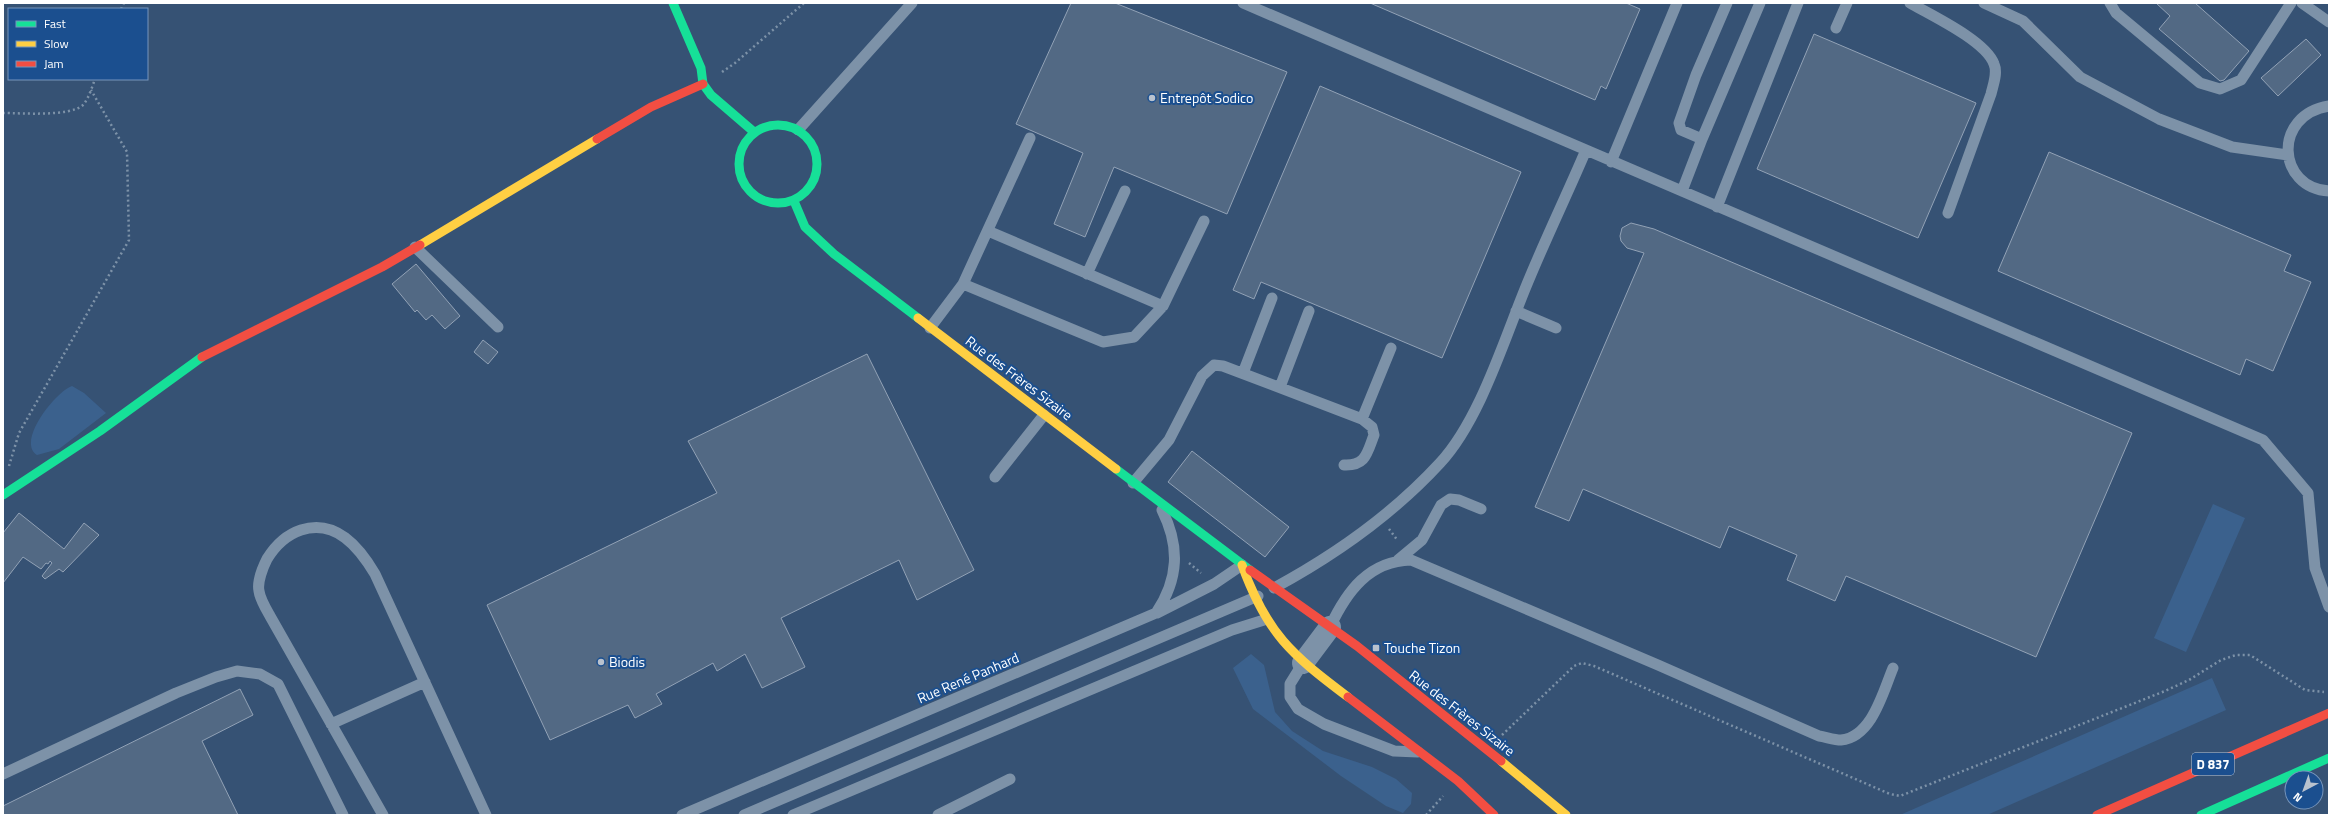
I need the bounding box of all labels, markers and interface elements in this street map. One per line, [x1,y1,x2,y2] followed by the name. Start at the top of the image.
[8,8,148,80] legend
[44,14,67,33] text: Fast
[44,34,69,53] text: Slow
[44,54,64,73] text: Jam
[1160,87,1253,108] place label: Entrepôt Sodico
[1147,93,1157,103] marker: Entrepôt Sodico
[961,330,1077,425] street label: Rue des Frères Sizaire
[1384,637,1460,658] place label: Touche Tizon
[1371,643,1381,653] marker: Touche Tizon
[914,647,1022,708] street label: Rue René Panhard
[609,651,645,672] place label: Biodis
[596,657,606,667] marker: Biodis
[1405,665,1520,761] street label: Rue des Frères Sizaire
[2192,753,2234,775] road number: D 837
[2284,770,2324,810] north arrow
[2289,789,2306,806] text: N

